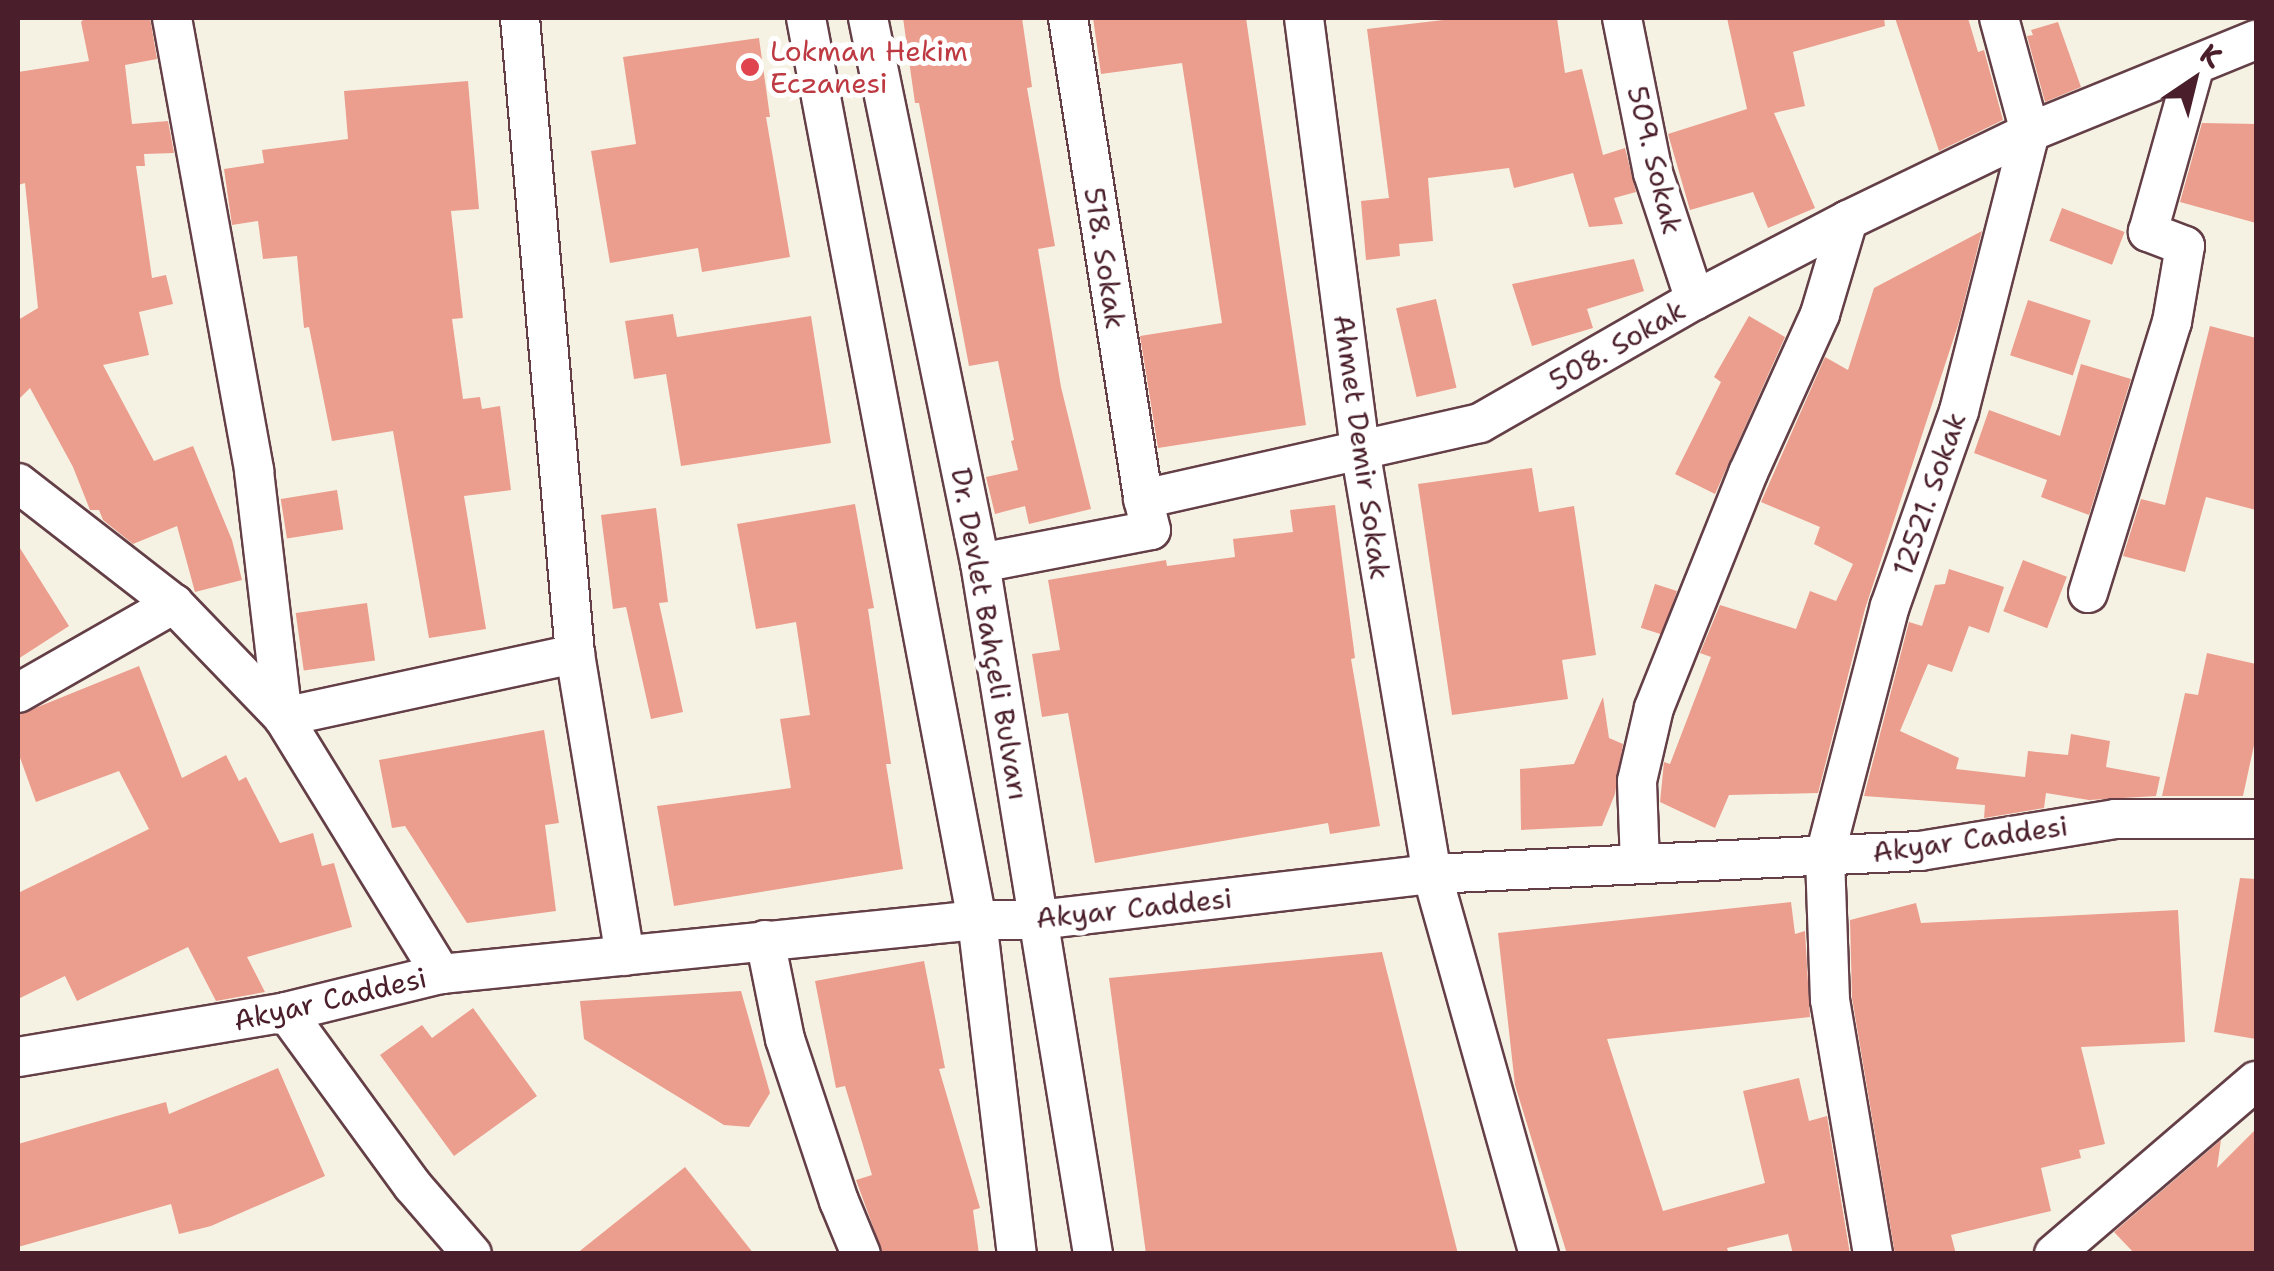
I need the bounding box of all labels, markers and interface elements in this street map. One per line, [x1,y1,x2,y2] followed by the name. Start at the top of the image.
[2144,30,2244,130] north arrow
[770,34,968,100] place label: Lokman Hekim Eczanesi
[2192,34,2230,76] text: K
[739,56,761,78] marker: Lokman Hekim Eczanesi
[1620,82,1690,238] street label: 509. Sokak
[1077,185,1133,331] street label: 518. Sokak
[1543,293,1691,397] street label: 508. Sokak
[1327,312,1397,582] street label: Ahmet Demir Sokak
[1885,408,1973,580] street label: 12521. Sokak
[944,465,1036,803] street label: Dr. Devlet Bahçeli Bulvarı
[1870,809,2070,869] street label: Akyar Caddesi
[1034,881,1234,935] street label: Akyar Caddesi
[230,960,430,1038] street label: Akyar Caddesi

